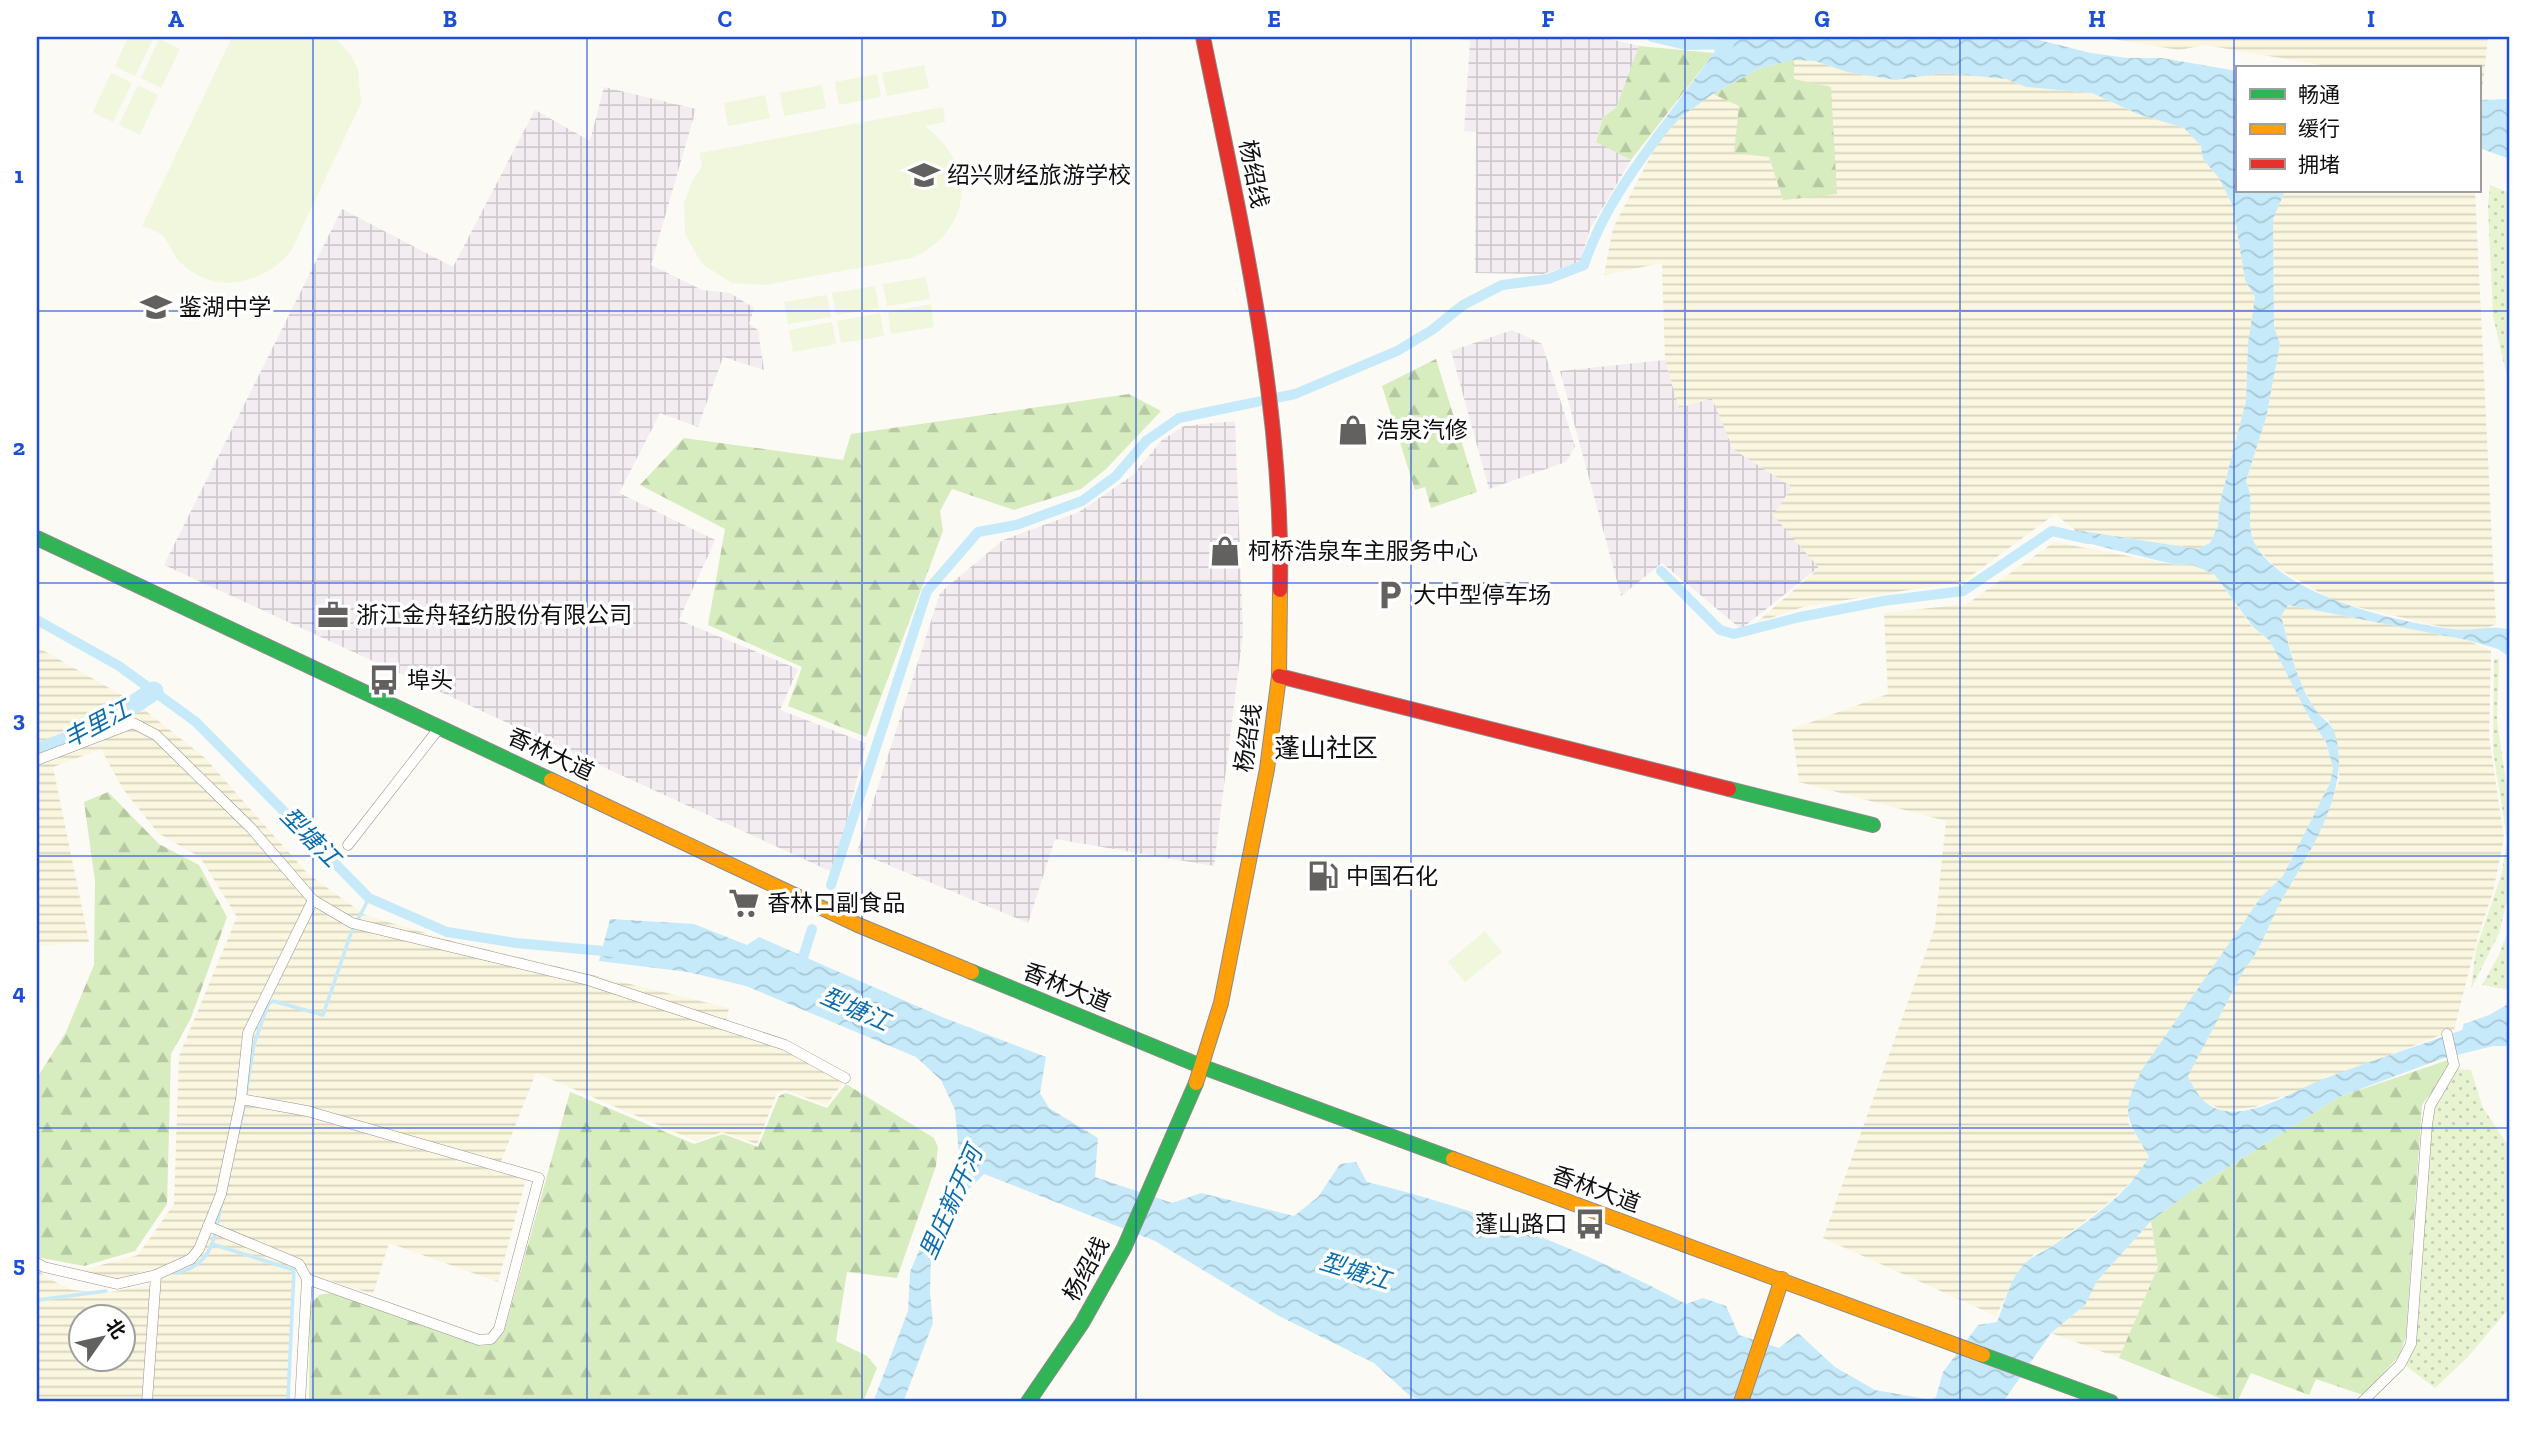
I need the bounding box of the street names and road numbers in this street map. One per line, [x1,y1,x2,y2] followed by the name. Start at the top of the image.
[1234,137,1274,211] street label: 杨绍线
[1229,702,1267,774] street label: 杨绍线
[503,722,599,786] street label: 香林大道
[1019,957,1115,1017] street label: 香林大道
[1548,1160,1644,1218] street label: 香林大道
[1057,1232,1115,1306] street label: 杨绍线

